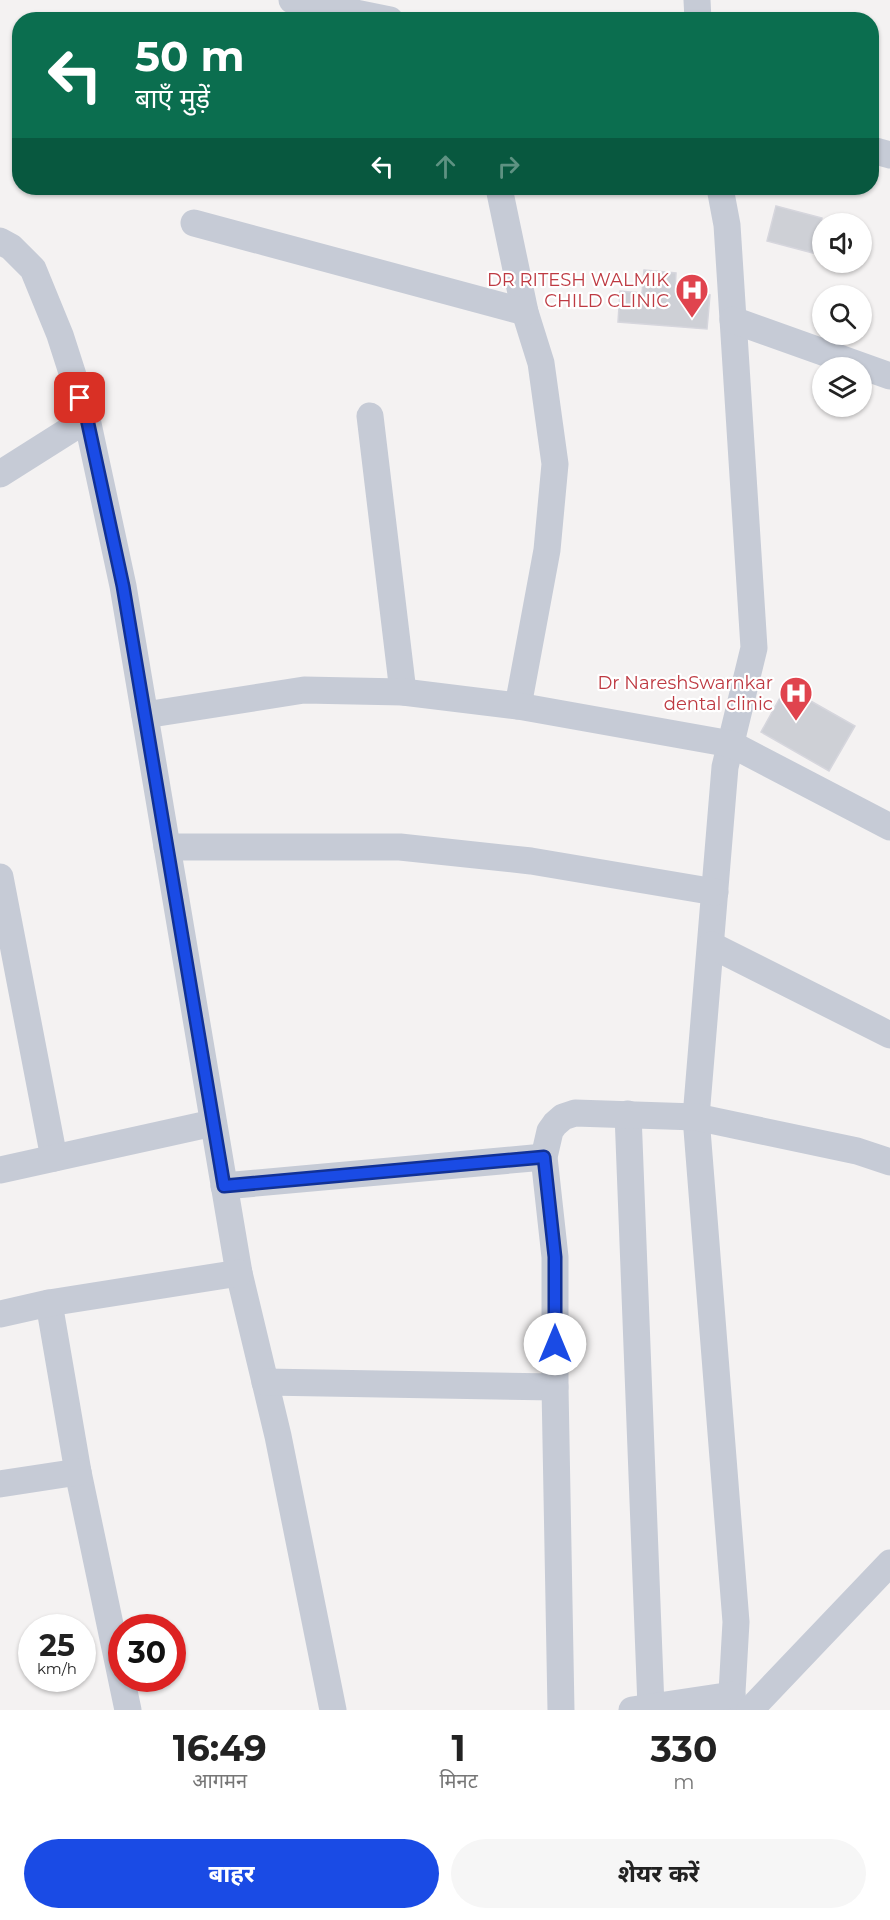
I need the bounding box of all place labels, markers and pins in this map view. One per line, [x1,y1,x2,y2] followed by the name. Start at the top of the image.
[487,269,669,312] place label: DR RITESH WALMIK CHILD CLINIC
[674,272,710,319] hospital icon: DR RITESH WALMIK CHILD CLINIC
[54,372,105,423] pin
[597,672,773,715] place label: Dr NareshSwarnkar dental clinic
[778,675,814,722] hospital icon: Dr NareshSwarnkar dental clinic

